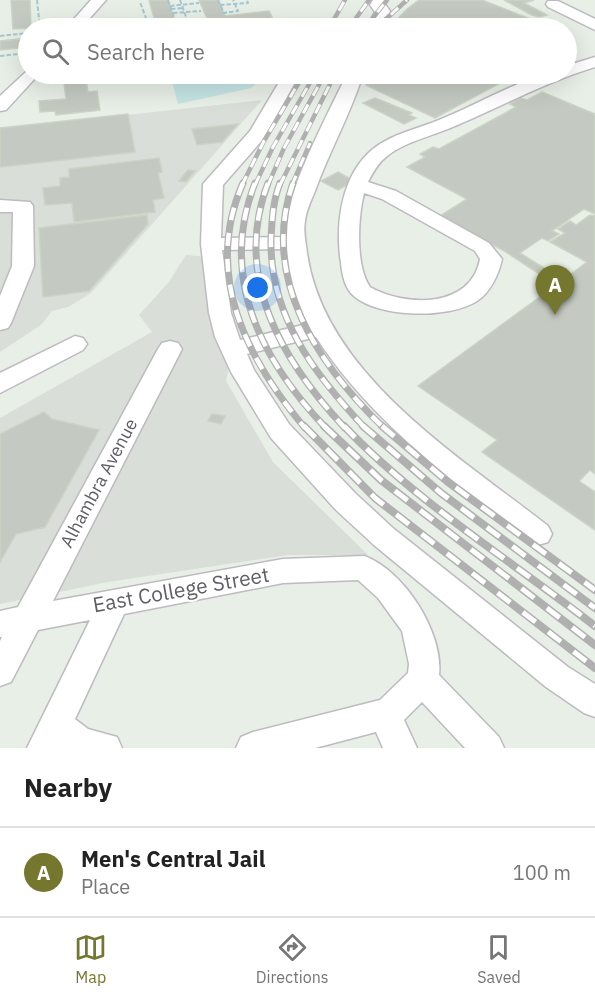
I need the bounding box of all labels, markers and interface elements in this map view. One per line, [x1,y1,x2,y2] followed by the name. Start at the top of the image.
[18,18,577,84] search box
[39,35,72,68] icon: search
[87,37,205,66] text: Search here
[536,266,574,315] pin: A
[243,273,272,302] your location
[55,414,142,551] street label: Alhambra Avenue
[90,560,271,618] street label: East College Street
[24,770,112,804] text: Nearby
[81,844,265,873] text: Men's Central Jail
[37,859,50,886] text: A
[513,859,571,886] text: 100 m
[81,873,130,900] text: Place
[74,931,107,987] tab: Map
[256,931,329,987] tab: Directions
[477,931,521,987] tab: Saved

